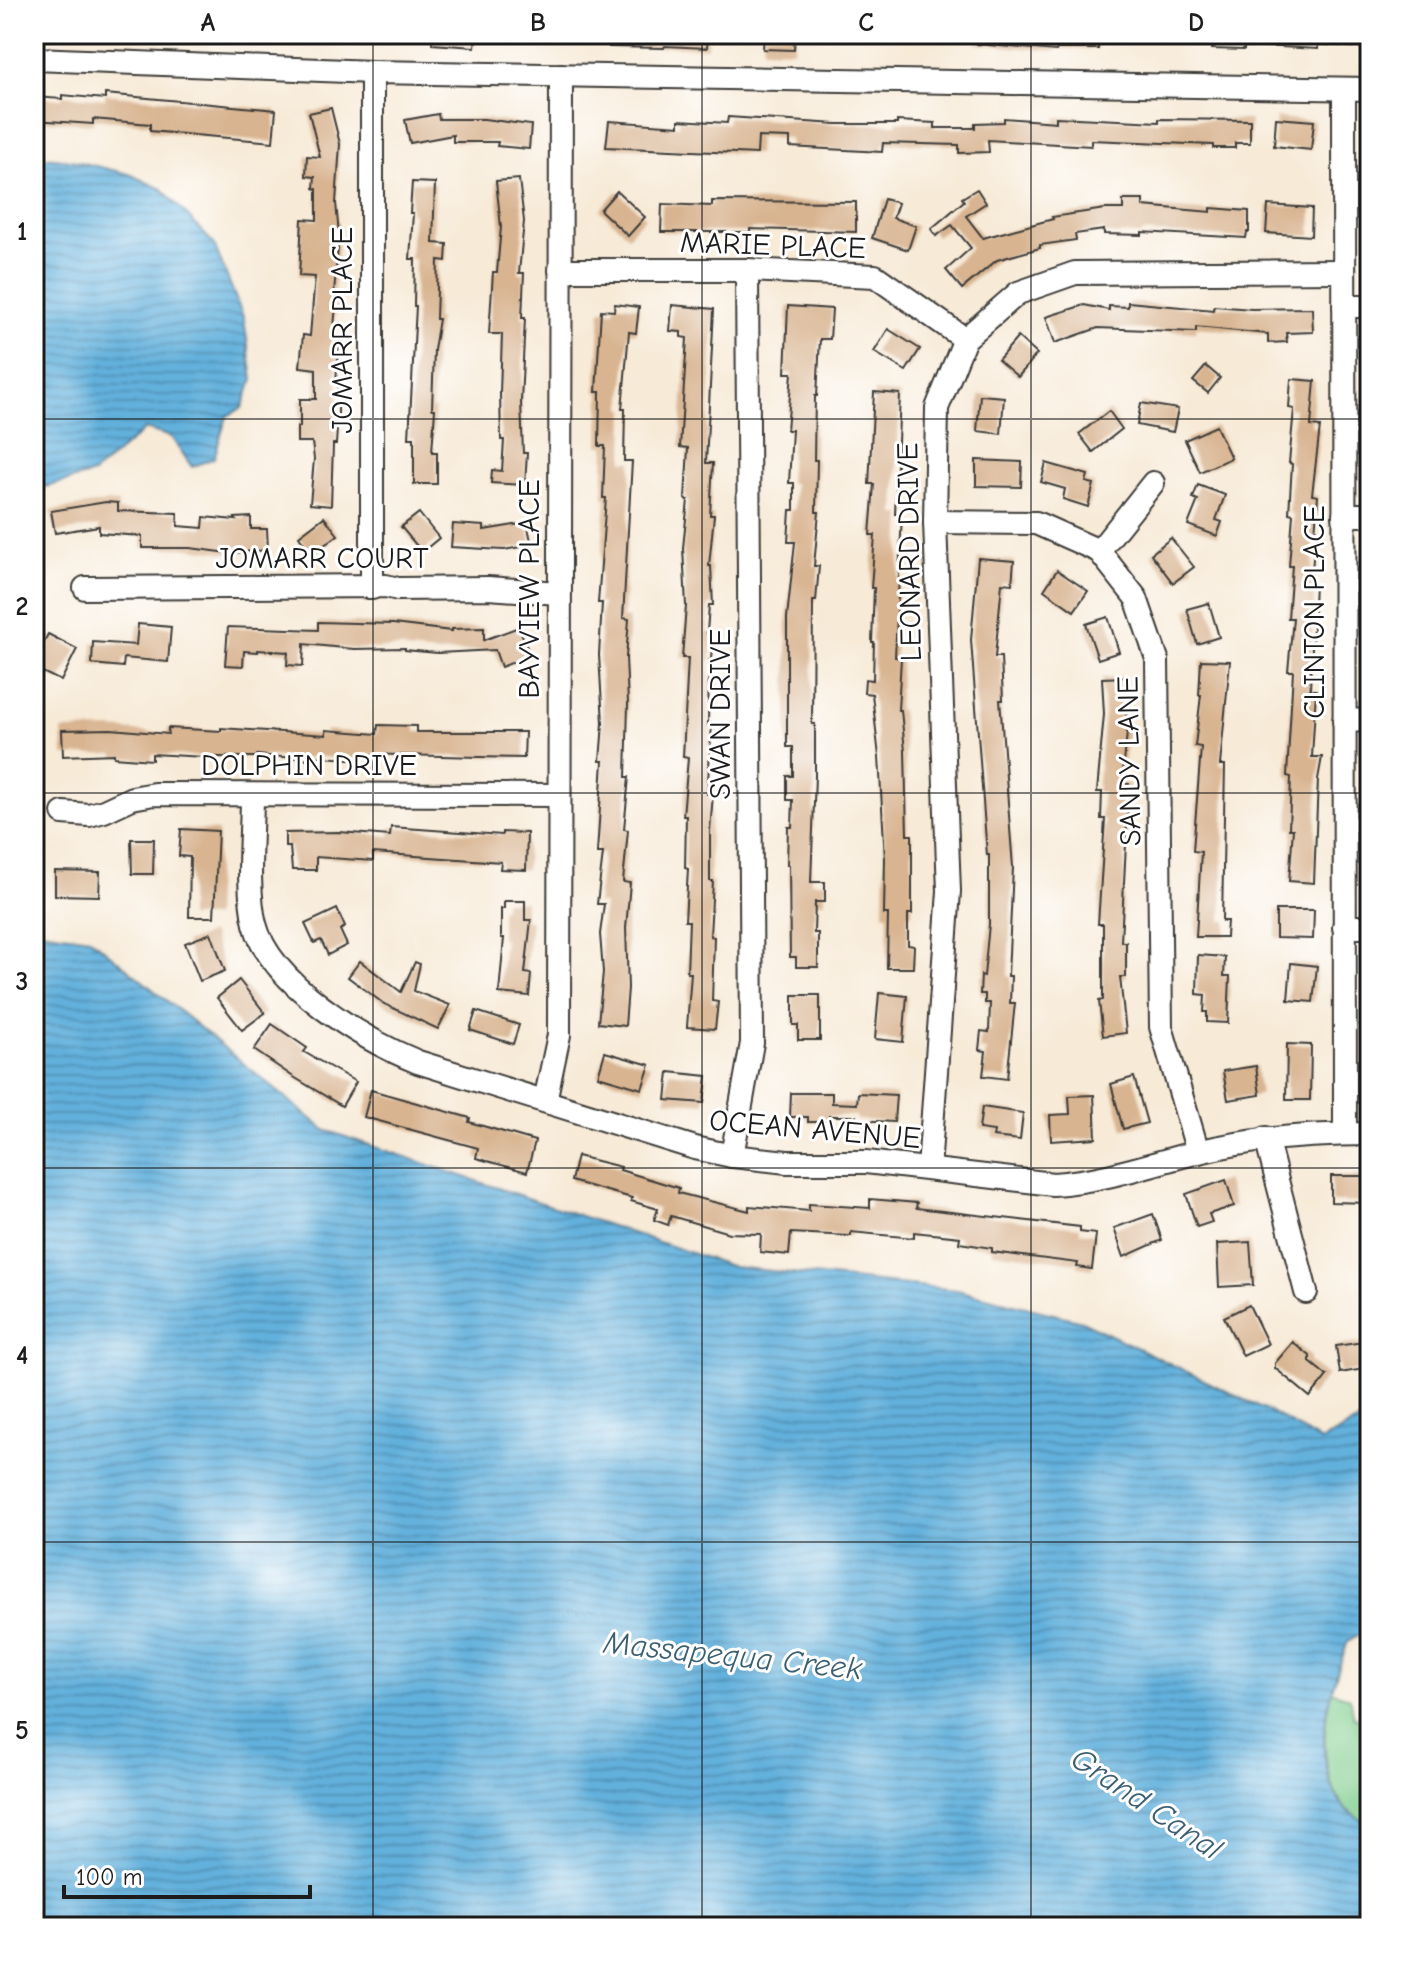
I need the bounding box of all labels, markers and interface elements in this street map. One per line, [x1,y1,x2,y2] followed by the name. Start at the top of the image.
[201,8,216,38] text: A
[530,8,546,38] text: B
[858,8,874,38] text: C
[1188,8,1204,38] text: D
[17,217,27,247] text: 1
[679,225,867,266] street label: MARIE PLACE
[325,227,360,433] street label: JOMARR PLACE
[890,442,929,662] street label: LEONARD DRIVE
[512,479,547,699] street label: BAYVIEW PLACE
[1297,505,1332,719] street label: CLINTON PLACE
[215,541,429,576] street label: JOMARR COURT
[16,592,28,622] text: 2
[703,629,738,799] street label: SWAN DRIVE
[1111,676,1148,846] street label: SANDY LANE
[201,748,417,783] street label: DOLPHIN DRIVE
[16,967,28,997] text: 3
[708,1103,922,1156] street label: OCEAN AVENUE
[16,1341,28,1371] text: 4
[601,1623,864,1687] water label: Massapequa Creek
[15,1716,29,1746] text: 5
[1064,1739,1230,1868] water label: Grand Canal
[64,1849,310,1899] scale bar
[76,1863,143,1891] text: 100 m

